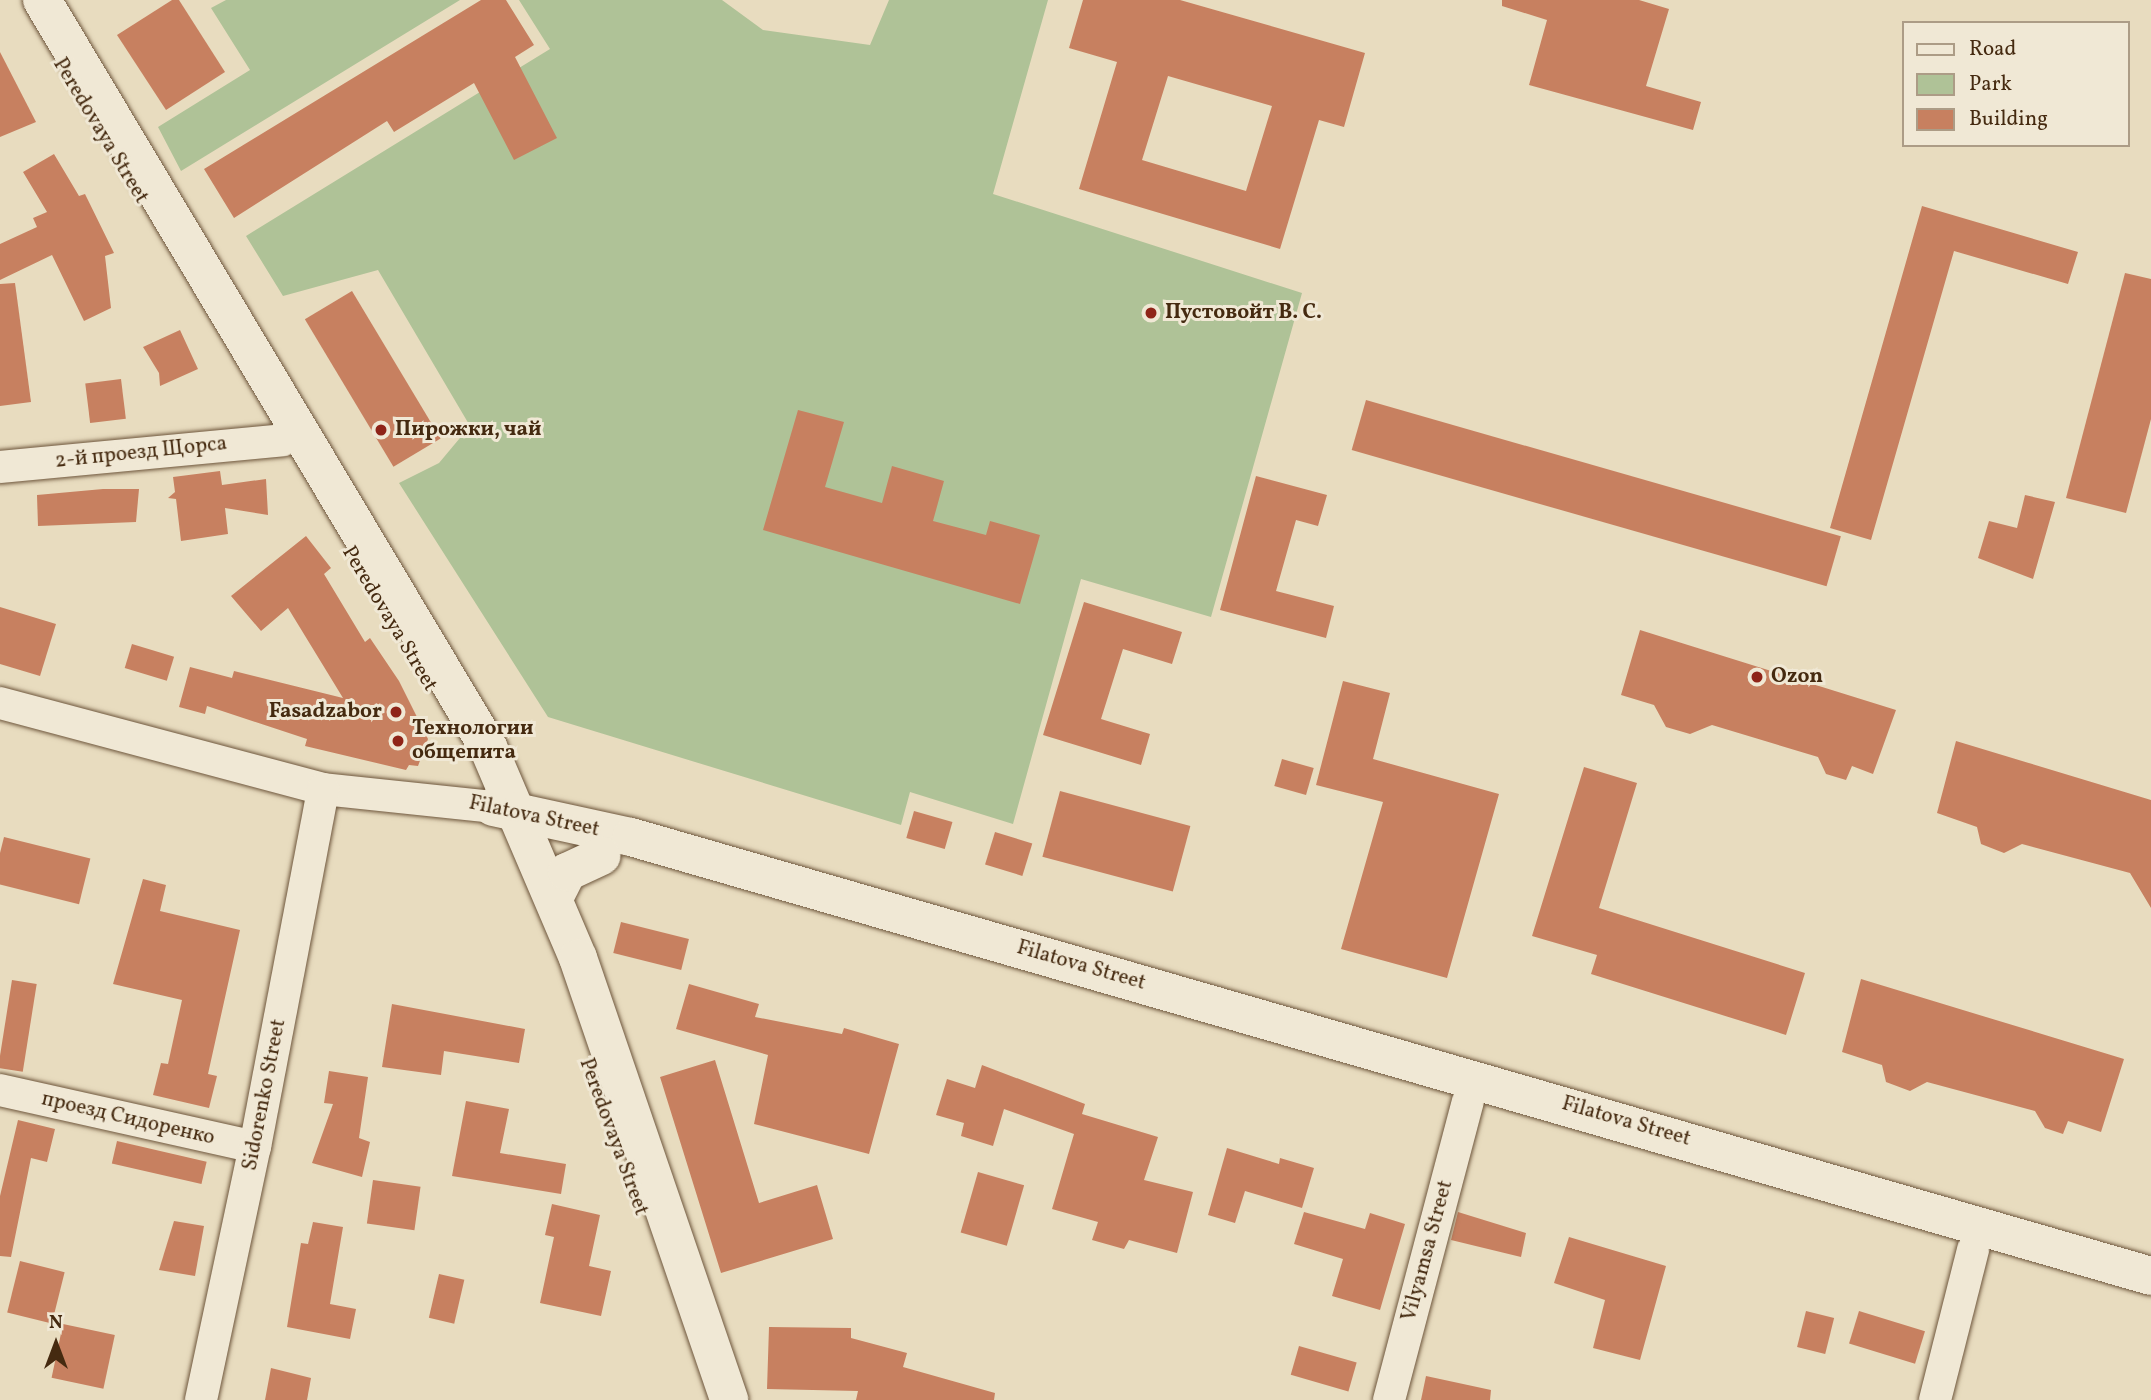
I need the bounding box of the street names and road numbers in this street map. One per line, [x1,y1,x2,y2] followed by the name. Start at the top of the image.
[47,54,153,208] street label: Peredovaya Street
[54,431,228,475] street label: 2-й проезд Щорса
[336,542,442,696] street label: Peredovaya Street
[466,791,602,843] street label: Filatova Street
[1014,936,1148,996] street label: Filatova Street
[238,1017,292,1173] street label: Sidorenko Street
[573,1055,653,1219] street label: Peredovaya Street
[39,1087,217,1151] street label: проезд Сидоренко
[1559,1092,1693,1152] street label: Filatova Street
[1397,1178,1459,1324] street label: Vilyamsa Street

